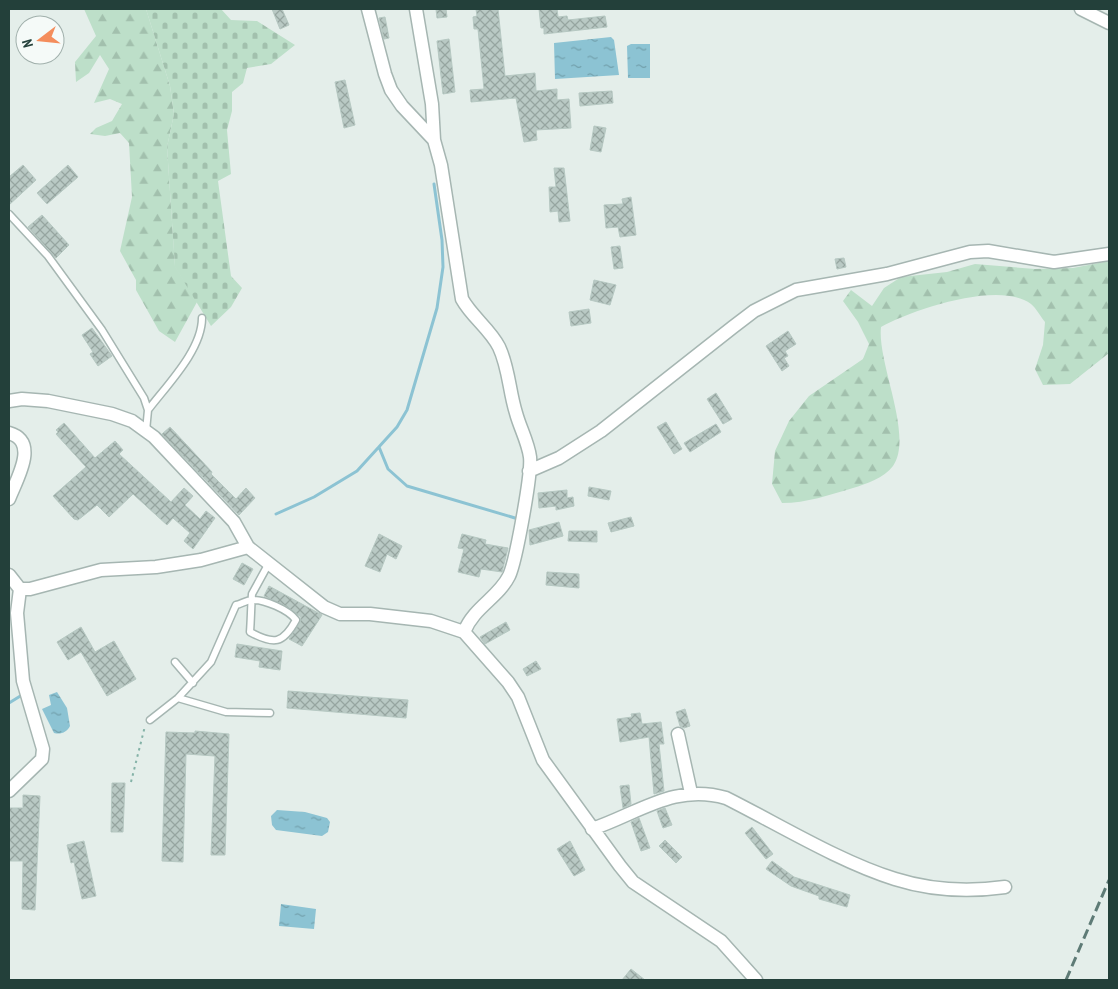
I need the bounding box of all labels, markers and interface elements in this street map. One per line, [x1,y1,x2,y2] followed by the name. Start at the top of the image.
[15,15,65,65] north arrow
[18,37,37,50] text: N

